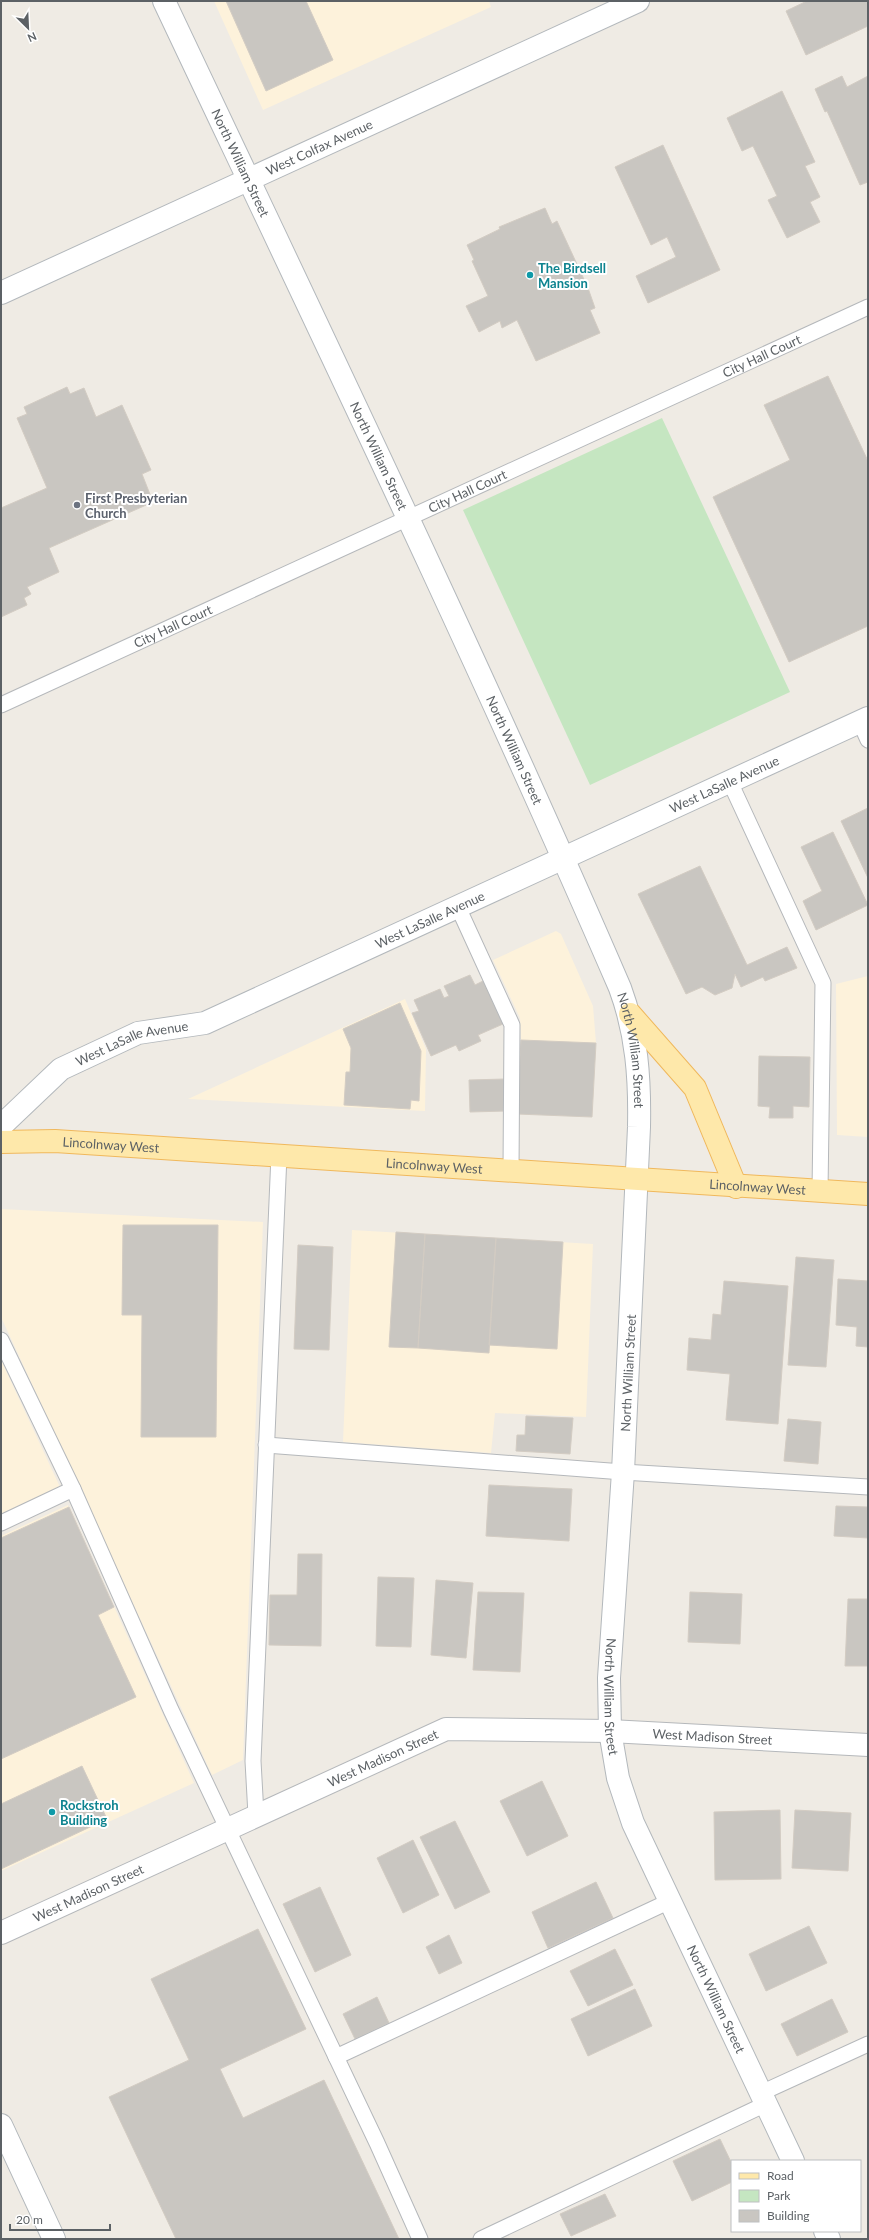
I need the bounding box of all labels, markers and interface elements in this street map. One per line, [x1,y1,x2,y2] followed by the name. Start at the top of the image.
[8,8,48,48] north arrow
[26,30,39,45] text: N
[208,106,273,220] street label: North William Street
[263,116,375,179] street label: West Colfax Avenue
[538,260,606,291] place label: The Birdsell Mansion
[525,270,535,280] marker: The Birdsell Mansion
[720,331,804,381] street label: City Hall Court
[347,399,411,513] street label: North William Street
[425,466,509,516] street label: City Hall Court
[85,490,187,521] place label: First Presbyterian Church
[72,500,82,510] marker: First Presbyterian Church
[131,601,215,651] street label: City Hall Court
[483,693,546,807] street label: North William Street
[667,752,782,816] street label: West LaSalle Avenue
[373,887,487,952] street label: West LaSalle Avenue
[614,990,647,1109] street label: North William Street
[73,1018,189,1069] street label: West LaSalle Avenue
[62,1134,160,1156] street label: Lincolnway West
[385,1155,483,1177] street label: Lincolnway West
[709,1176,807,1198] street label: Lincolnway West
[617,1314,639,1432] street label: North William Street
[601,1637,622,1757] street label: North William Street
[652,1725,773,1748] street label: West Madison Street
[325,1726,441,1790] street label: West Madison Street
[60,1797,119,1828] place label: Rockstroh Building
[47,1807,57,1817] marker: Rockstroh Building
[30,1861,146,1925] street label: West Madison Street
[684,1942,749,2056] street label: North William Street
[731,2160,861,2232] legend
[767,2168,794,2183] text: Road
[767,2188,791,2203] text: Park
[10,2206,110,2232] scale bar
[767,2208,810,2223] text: Building
[16,2212,43,2227] text: 20 m

